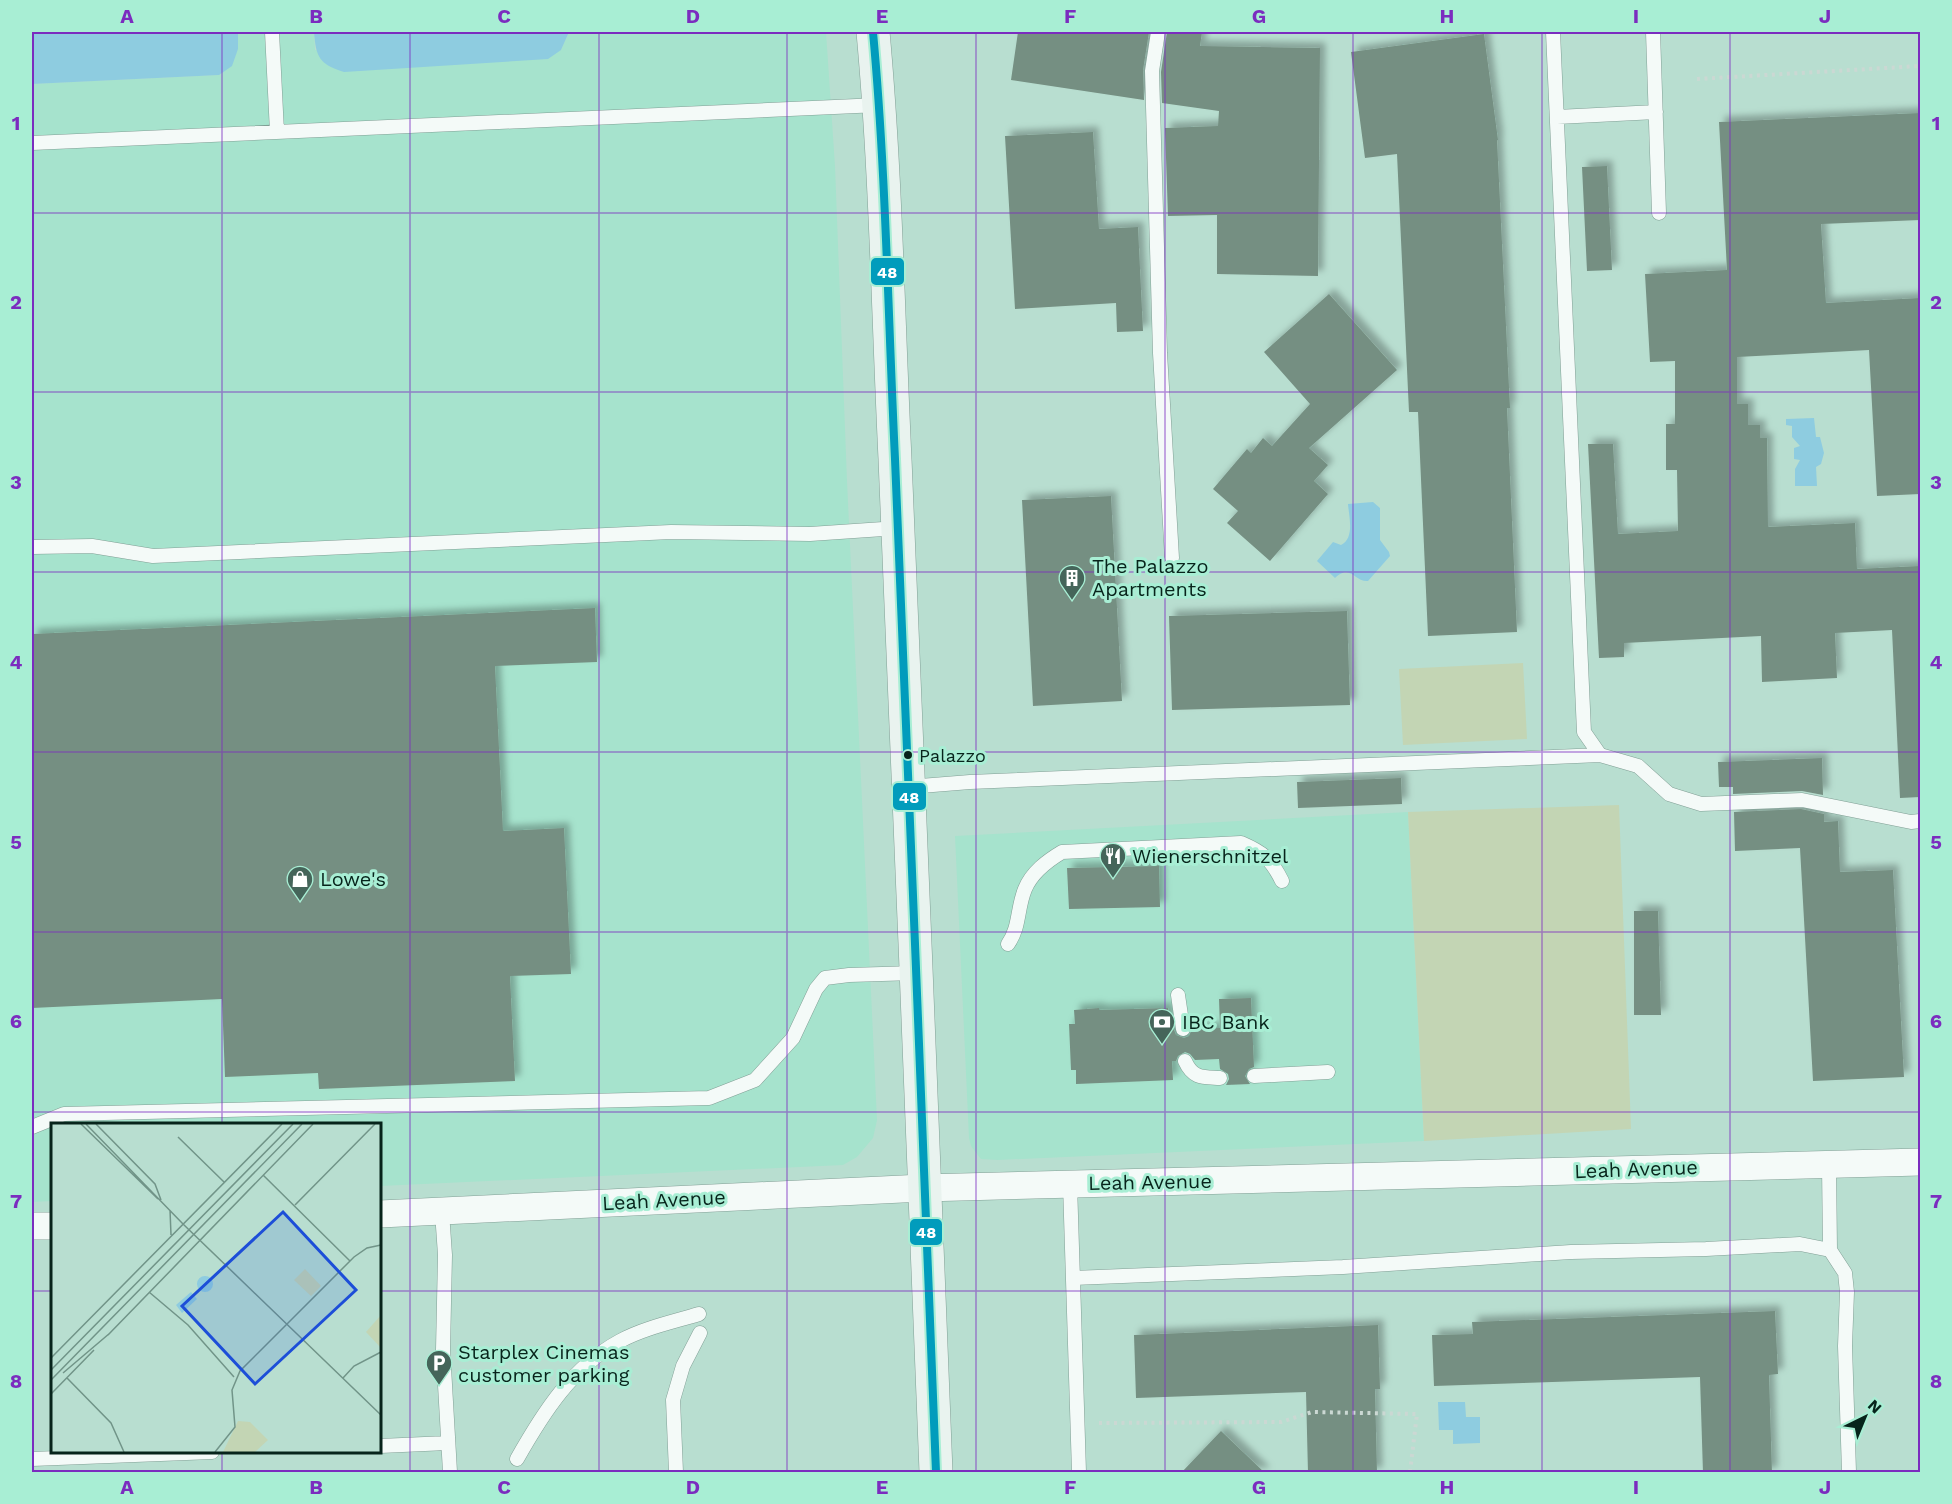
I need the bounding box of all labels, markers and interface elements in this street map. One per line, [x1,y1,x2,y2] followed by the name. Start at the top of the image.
[120,4,134,28] text: A
[309,4,323,28] text: B
[497,4,511,28] text: C
[686,4,700,28] text: D
[876,4,888,28] text: E
[1064,4,1076,28] text: F
[1252,4,1266,28] text: G
[1440,4,1454,28] text: H
[1633,4,1639,28] text: I
[1819,4,1831,28] text: J
[12,111,20,135] text: 1
[1932,111,1940,135] text: 1
[870,257,905,286] line badge: 48
[877,263,897,282] text: 48
[10,290,22,314] text: 2
[1930,290,1942,314] text: 2
[10,470,22,494] text: 3
[1930,470,1942,494] text: 3
[1092,554,1209,601] place label: The Palazzo Apartments
[1057,563,1087,601] building icon: The Palazzo Apartments
[10,650,23,674] text: 4
[1930,650,1943,674] text: 4
[919,745,986,766] place label: Palazzo
[902,749,914,761] marker: Palazzo
[892,782,927,811] line badge: 48
[899,788,919,807] text: 48
[10,830,22,854] text: 5
[1930,830,1942,854] text: 5
[1098,841,1128,879] restaurant icon: Wienerschnitzel
[1132,844,1288,868] place label: Wienerschnitzel
[285,864,315,902] shop icon: Lowe's
[320,867,386,891] place label: Lowe's
[1147,1007,1177,1045] bank icon: IBC Bank
[10,1009,22,1033] text: 6
[1930,1009,1942,1033] text: 6
[1182,1010,1270,1034] place label: IBC Bank
[51,1123,381,1453] inset map
[1574,1155,1698,1183] street label: Leah Avenue
[1088,1169,1212,1195] street label: Leah Avenue
[602,1185,726,1215] street label: Leah Avenue
[10,1189,22,1213] text: 7
[1930,1189,1942,1213] text: 7
[909,1218,943,1246] line badge: 48
[916,1223,936,1242] text: 48
[458,1340,630,1387] place label: Starplex Cinemas customer parking
[424,1348,454,1386] parking icon: Starplex Cinemas customer parking
[10,1369,22,1393] text: 8
[1930,1369,1942,1393] text: 8
[1835,1387,1895,1447] north arrow
[1864,1395,1886,1417] text: N
[120,1475,134,1499] text: A
[309,1475,323,1499] text: B
[497,1475,511,1499] text: C
[686,1475,700,1499] text: D
[876,1475,888,1499] text: E
[1064,1475,1076,1499] text: F
[1252,1475,1266,1499] text: G
[1440,1475,1454,1499] text: H
[1633,1475,1639,1499] text: I
[1819,1475,1831,1499] text: J

